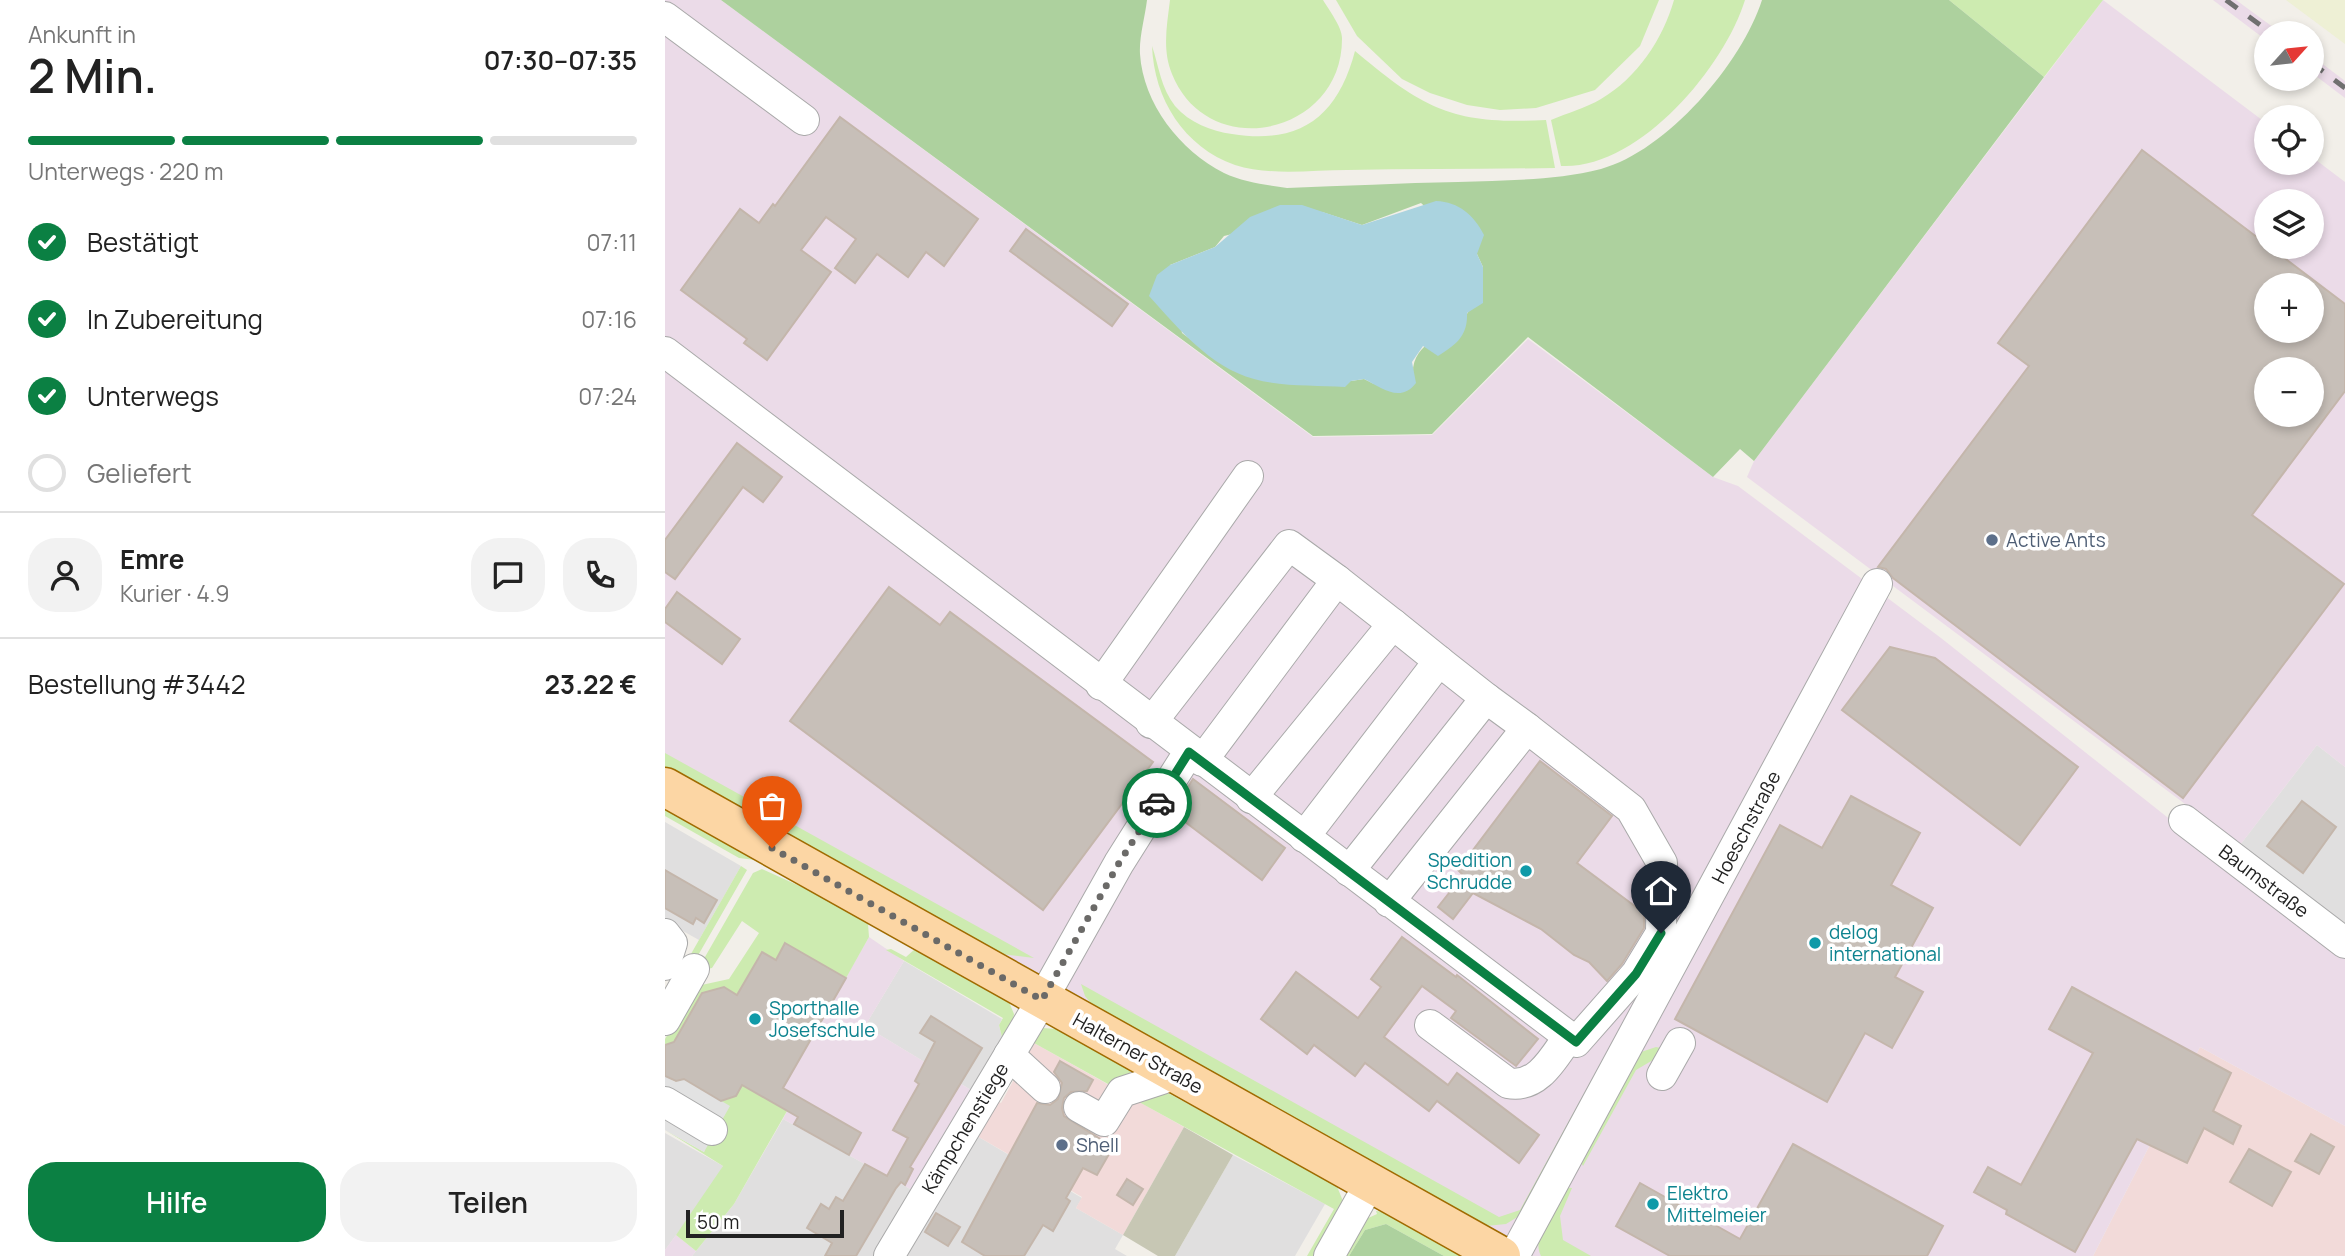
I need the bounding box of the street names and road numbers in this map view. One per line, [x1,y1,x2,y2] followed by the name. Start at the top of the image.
[1705,766,1787,888] street label: Hoeschstraße
[2214,839,2314,923] street label: Baumstraße
[1068,1006,1208,1100] street label: Halterner Straße
[916,1058,1014,1198] street label: Kämpchenstiege

